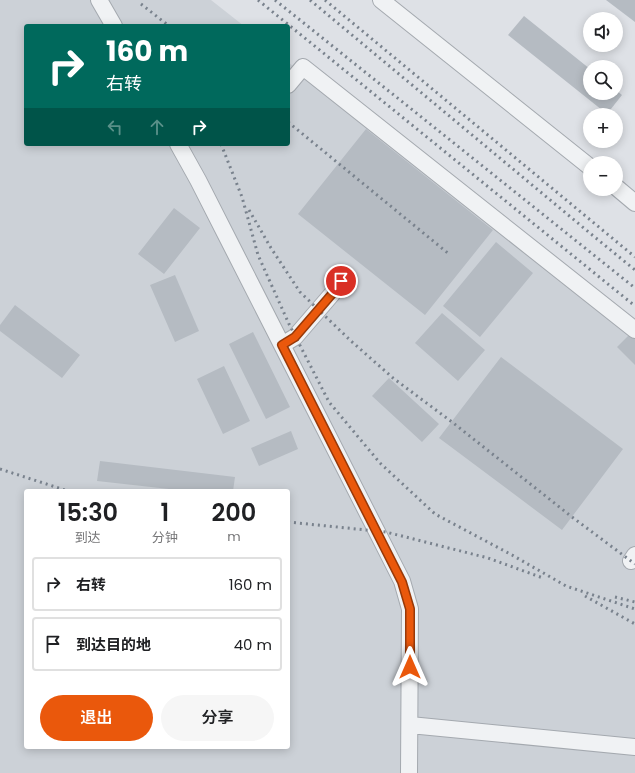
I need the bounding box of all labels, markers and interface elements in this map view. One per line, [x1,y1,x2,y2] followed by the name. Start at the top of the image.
[583,12,623,196] map controls
[583,12,623,52] button: sound
[106,32,188,71] text: 160 m
[40,40,92,92] icon: right
[583,60,623,100] button: search
[106,71,142,96] text: 右转
[583,108,623,148] button: +
[104,116,126,138] icon: left
[146,116,168,138] icon: ahead
[188,116,210,138] icon: right
[583,156,623,196] button: −
[324,264,358,298] pin
[330,270,352,292] icon: arrive
[58,496,118,529] text: 15:30
[160,496,169,529] text: 1
[211,496,256,529] text: 200
[227,527,241,546] text: m
[75,528,101,547] text: 到达
[152,528,178,547] text: 分钟
[42,573,64,595] icon: right
[76,574,106,595] text: 右转
[229,574,272,595] text: 160 m
[42,633,64,655] icon: arrive
[76,634,151,655] text: 到达目的地
[234,634,272,655] text: 40 m
[389,646,431,688] position arrow
[40,695,153,741] button: 退出
[161,695,274,741] button: 分享

